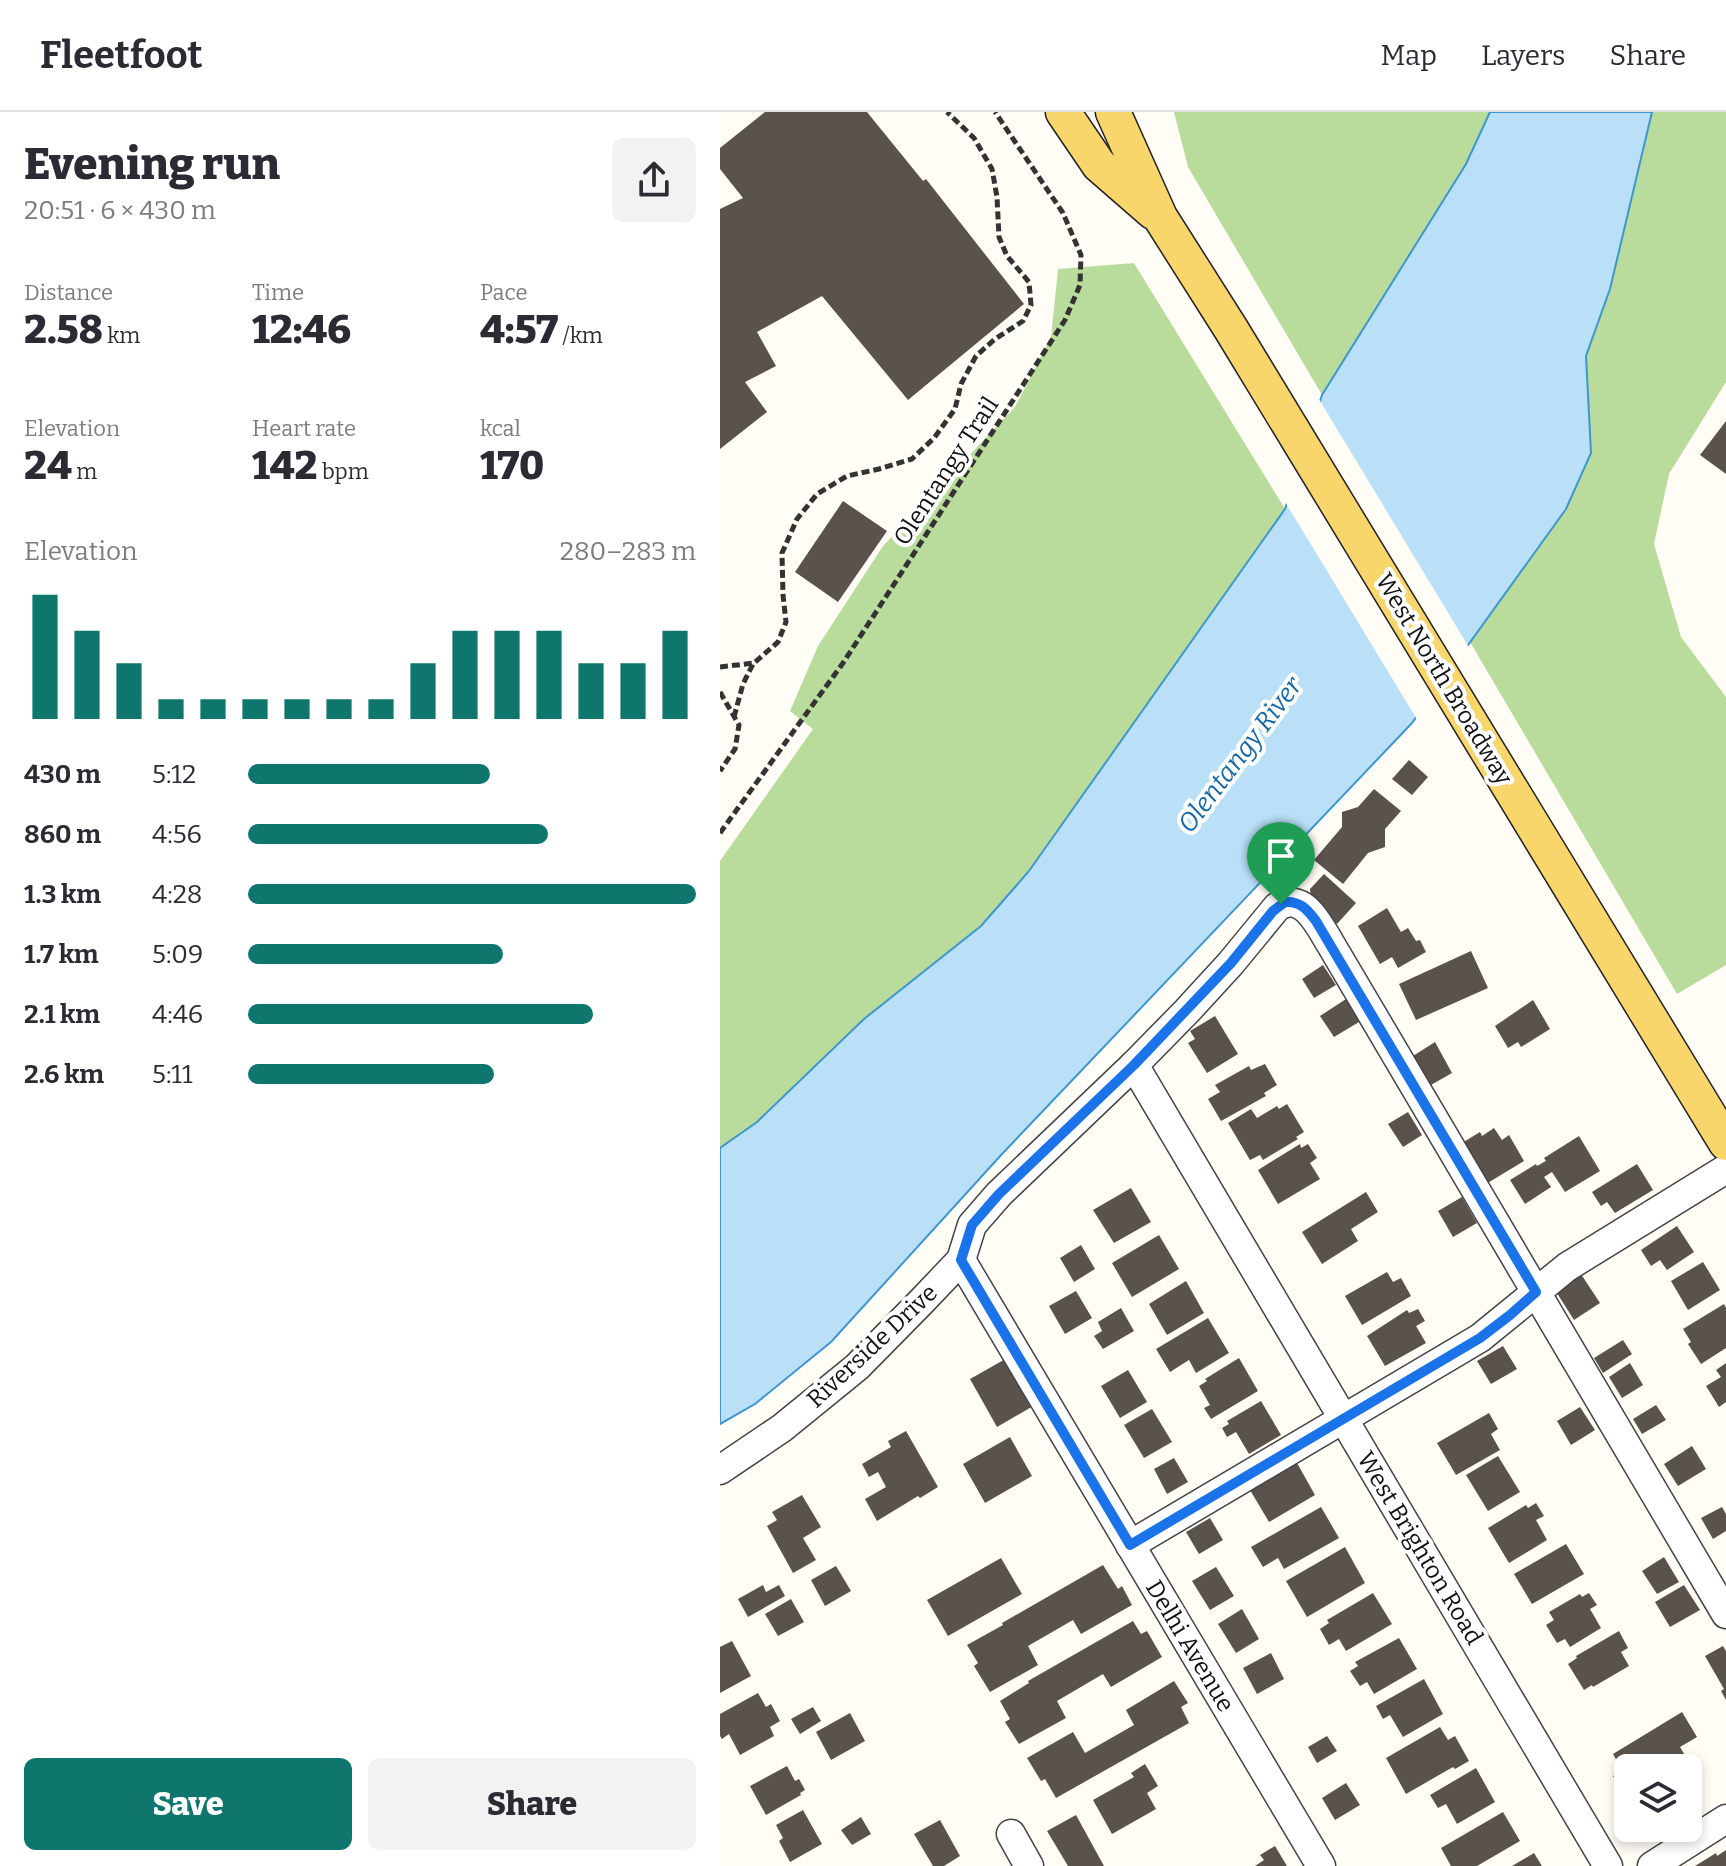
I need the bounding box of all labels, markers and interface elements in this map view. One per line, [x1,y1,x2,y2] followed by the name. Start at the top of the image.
[40,32,203,78] text: Fleetfoot
[1380,39,1437,72] text: Map
[1481,39,1565,72] text: Layers
[1609,39,1686,72] text: Share
[24,138,280,191] text: Evening run
[612,138,696,222] button: share
[24,195,216,226] text: 20:51 · 6 × 430 m
[24,279,113,306] text: Distance
[252,279,304,306] text: Time
[480,279,528,306] text: Pace
[24,306,103,354] text: 2.58
[252,306,351,354] text: 12:46
[480,306,558,354] text: 4:57
[103,322,140,349] text: km
[558,322,603,349] text: /km
[888,392,1004,550] street label: Olentangy Trail
[24,415,120,442] text: Elevation
[252,415,356,442] text: Heart rate
[480,415,521,442] text: kcal
[24,442,72,490] text: 24
[252,442,317,490] text: 142
[480,442,544,490] text: 170
[72,458,97,485] text: m
[317,458,369,485] text: bpm
[24,536,137,567] text: Elevation
[560,536,696,567] text: 280–283 m
[1370,568,1518,790] street label: West North Broadway
[1172,670,1309,839] water label: Olentangy River
[24,759,101,790] text: 430 m
[152,759,196,790] text: 5:12
[24,819,101,850] text: 860 m
[152,819,202,850] text: 4:56
[1247,822,1315,904] pin
[1259,834,1303,878] icon: arrive
[24,879,101,910] text: 1.3 km
[152,879,202,910] text: 4:28
[24,939,99,970] text: 1.7 km
[152,939,203,970] text: 5:09
[24,999,100,1030] text: 2.1 km
[152,999,203,1030] text: 4:46
[24,1059,104,1090] text: 2.6 km
[152,1059,192,1090] text: 5:11
[801,1279,943,1413] street label: Riverside Drive
[1351,1447,1489,1649] street label: West Brighton Road
[1140,1575,1240,1717] street label: Delhi Avenue
[1614,1754,1702,1842] map controls
[1614,1754,1702,1842] button: layers
[24,1758,352,1850] button: Save
[368,1758,696,1850] button: Share

